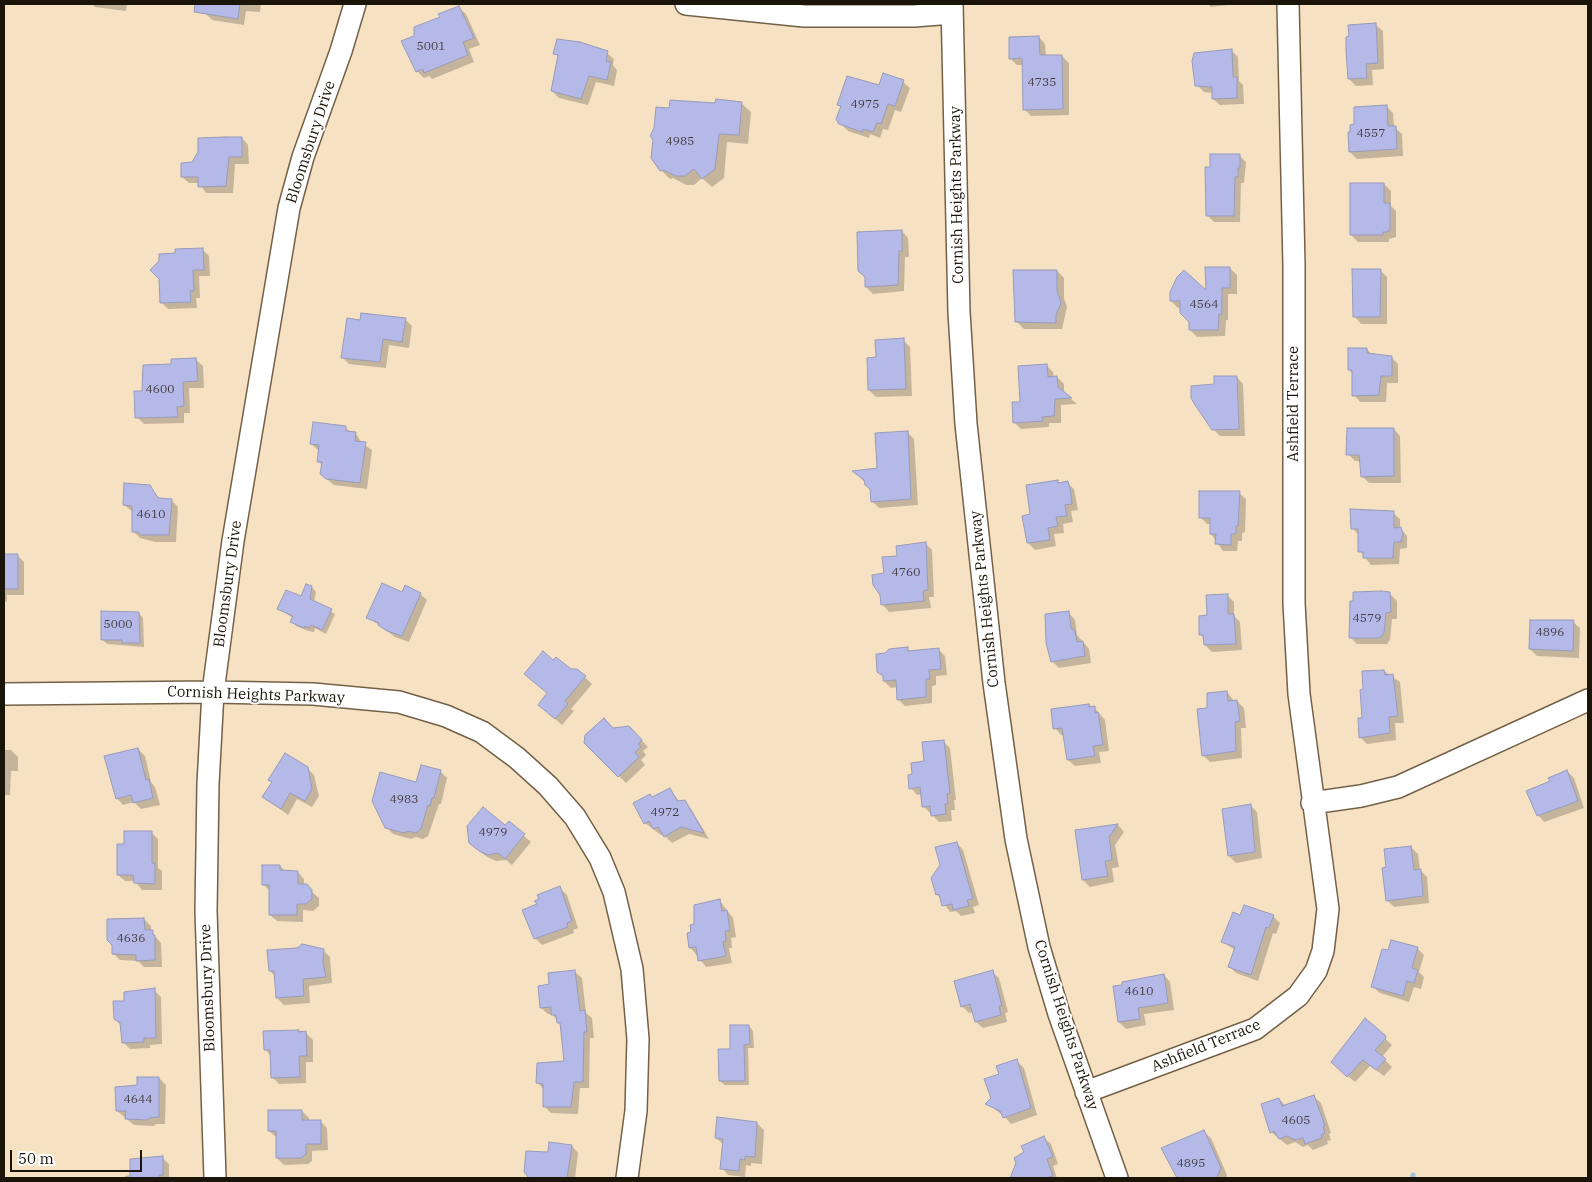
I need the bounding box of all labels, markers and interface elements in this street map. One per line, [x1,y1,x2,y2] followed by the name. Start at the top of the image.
[417,40,445,54] house number: 5001
[1028,76,1056,90] house number: 4735
[283,78,339,206] street label: Bloomsbury Drive
[851,98,879,112] house number: 4975
[946,106,968,284] street label: Cornish Heights Parkway
[1357,127,1385,141] house number: 4557
[666,135,694,149] house number: 4985
[1190,298,1218,312] house number: 4564
[1285,346,1303,462] street label: Ashfield Terrace
[146,383,174,397] house number: 4600
[137,508,165,522] house number: 4610
[967,510,1003,688] street label: Cornish Heights Parkway
[210,519,246,649] street label: Bloomsbury Drive
[892,566,920,580] house number: 4760
[1353,612,1381,626] house number: 4579
[104,618,132,632] house number: 5000
[1536,626,1564,640] house number: 4896
[167,683,345,707] street label: Cornish Heights Parkway
[390,793,418,807] house number: 4983
[651,806,679,820] house number: 4972
[479,826,507,840] house number: 4979
[197,924,219,1052] street label: Bloomsbury Drive
[117,932,145,946] house number: 4636
[1030,938,1102,1112] street label: Cornish Heights Parkway
[1125,985,1153,999] house number: 4610
[1149,1016,1263,1076] street label: Ashfield Terrace
[124,1093,152,1107] house number: 4644
[1282,1114,1310,1128] house number: 4605
[12,1140,145,1172] scale bar
[18,1149,54,1168] text: 50 m
[1177,1157,1205,1171] house number: 4895

